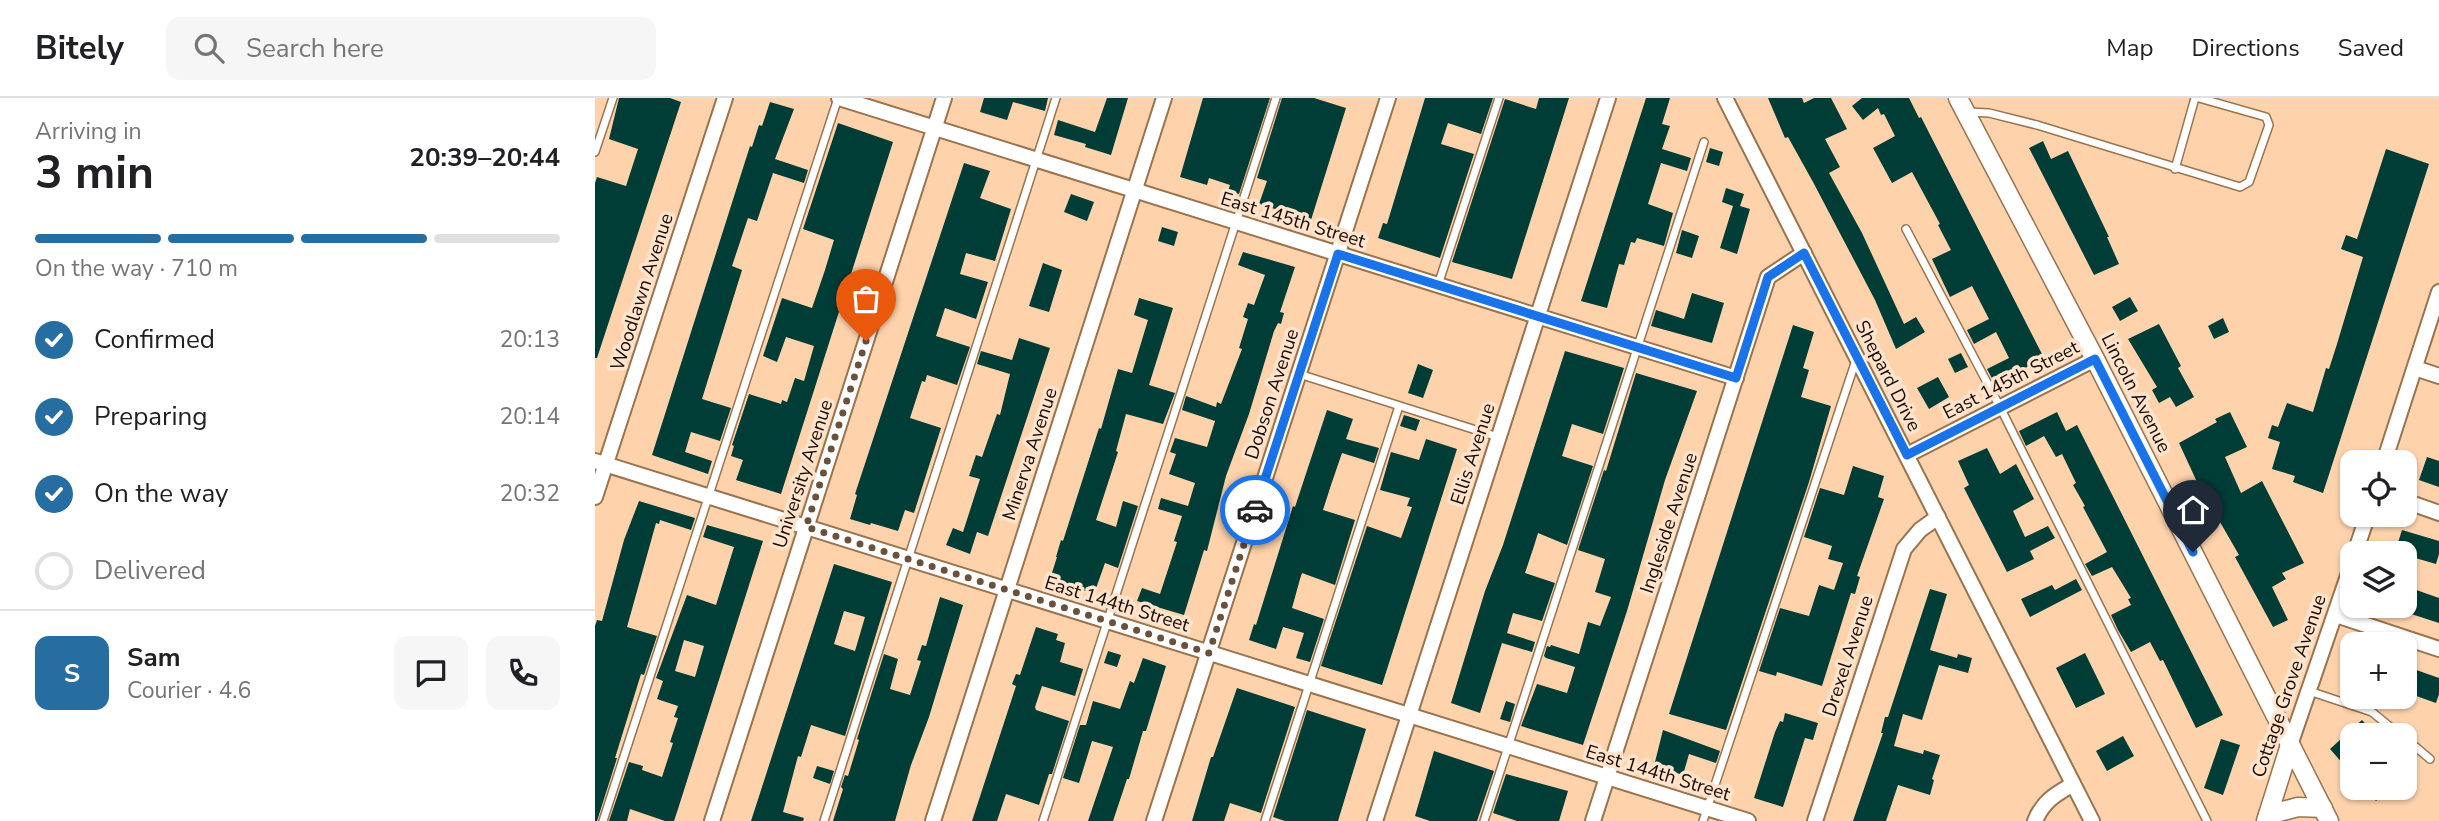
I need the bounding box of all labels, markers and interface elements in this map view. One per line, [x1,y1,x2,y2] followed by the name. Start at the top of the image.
[166,17,656,80] search box
[35,26,124,71] text: Bitely
[190,29,228,67] icon: search
[246,31,384,66] text: Search here
[2106,32,2153,64] text: Map
[2191,32,2300,64] text: Directions
[2338,32,2404,64] text: Saved
[35,116,142,147] text: Arriving in
[409,140,560,175] text: 20:39–20:44
[35,141,154,204] text: 3 min
[1217,186,1369,254] street label: East 145th Street
[604,210,680,374] street label: Woodlawn Avenue
[35,253,238,284] text: On the way · 710 m
[836,269,896,341] pin
[847,280,885,318] icon: bag
[1849,316,1927,436] street label: Shepard Drive
[35,321,73,359] icon: check
[94,322,215,357] text: Confirmed
[500,324,560,355] text: 20:13
[1239,325,1305,463] street label: Dobson Avenue
[2095,329,2177,457] street label: Lincoln Avenue
[1938,334,2084,426] street label: East 145th Street
[996,384,1064,524] street label: Minerva Avenue
[767,396,839,552] street label: University Avenue
[35,398,73,436] icon: check
[94,399,207,434] text: Preparing
[1444,400,1502,508] street label: Ellis Avenue
[500,401,560,432] text: 20:14
[1634,449,1704,597] street label: Ingleside Avenue
[2340,450,2417,800] map controls
[2340,450,2417,527] button: locate
[35,475,73,513] icon: check
[1220,475,1290,545] courier
[94,476,228,511] text: On the way
[500,478,560,509] text: 20:32
[2163,480,2223,552] pin
[1236,491,1274,529] icon: car
[2174,491,2212,529] icon: home
[2340,541,2417,618] button: layers
[94,553,206,588] text: Delivered
[1041,570,1193,638] street label: East 144th Street
[2245,591,2333,781] street label: Cottage Grove Avenue
[1816,592,1880,720] street label: Drexel Avenue
[2340,632,2417,709] button: +
[394,636,468,710] button: chat
[486,636,560,710] button: phone
[127,640,180,675] text: Sam
[64,656,80,691] text: S
[127,675,251,706] text: Courier · 4.6
[2340,723,2417,800] button: −
[1582,739,1734,807] street label: East 144th Street

